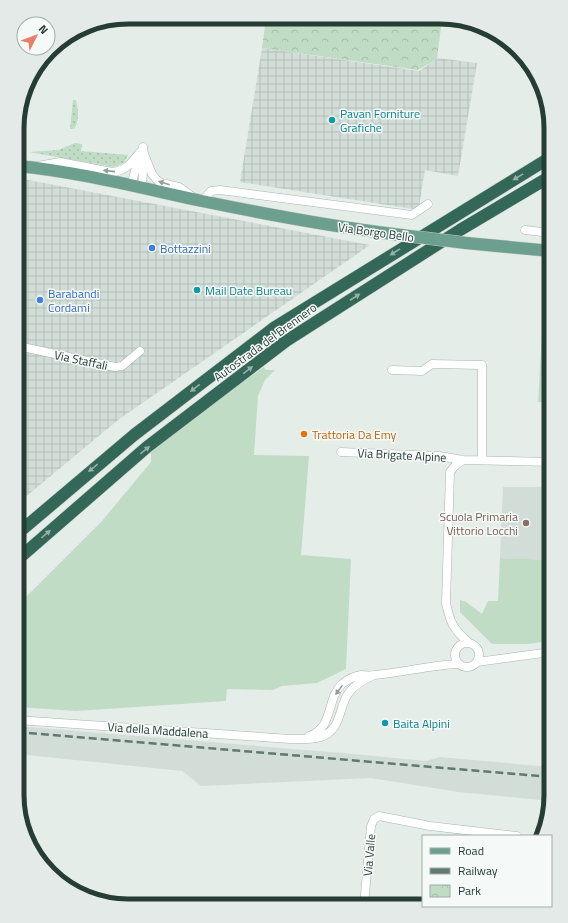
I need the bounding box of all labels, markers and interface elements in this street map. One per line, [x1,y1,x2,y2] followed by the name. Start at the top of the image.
[16,16,56,56] north arrow
[35,21,52,37] text: N
[340,104,420,137] place label: Pavan Forniture Grafiche
[327,115,337,125] marker: Pavan Forniture Grafiche
[103,167,115,174] one-way arrow
[512,173,524,180] one-way arrow
[158,179,170,185] one-way arrow
[337,217,415,247] street label: Via Borgo Bello
[160,239,211,258] place label: Bottazzini
[147,243,157,253] marker: Bottazzini
[389,249,401,256] one-way arrow
[205,281,292,300] place label: Mail Date Bureau
[48,284,99,317] place label: Barabandi Cordami
[192,285,202,295] marker: Mail Date Bureau
[350,293,360,301] one-way arrow
[35,295,45,305] marker: Barabandi Cordami
[209,298,321,386] street label: Autostrada del Brennero
[52,345,110,375] street label: Via Staffali
[243,367,253,375] one-way arrow
[189,384,200,392] one-way arrow
[312,425,397,444] place label: Trattoria Da Emy
[299,429,309,439] marker: Trattoria Da Emy
[357,443,447,467] street label: Via Brigate Alpine
[139,445,150,454] one-way arrow
[87,464,98,473] one-way arrow
[439,507,518,540] place label: Scuola Primaria Vittorio Locchi
[521,518,531,528] marker: Scuola Primaria Vittorio Locchi
[41,529,51,539] one-way arrow
[335,684,343,695] one-way arrow
[393,714,450,733] place label: Baita Alpini
[107,717,209,743] street label: Via della Maddalena
[380,718,390,728] marker: Baita Alpini
[358,833,380,877] street label: Via Valle
[422,835,552,907] legend
[458,841,484,860] text: Road
[458,861,498,880] text: Railway
[458,881,481,900] text: Park

